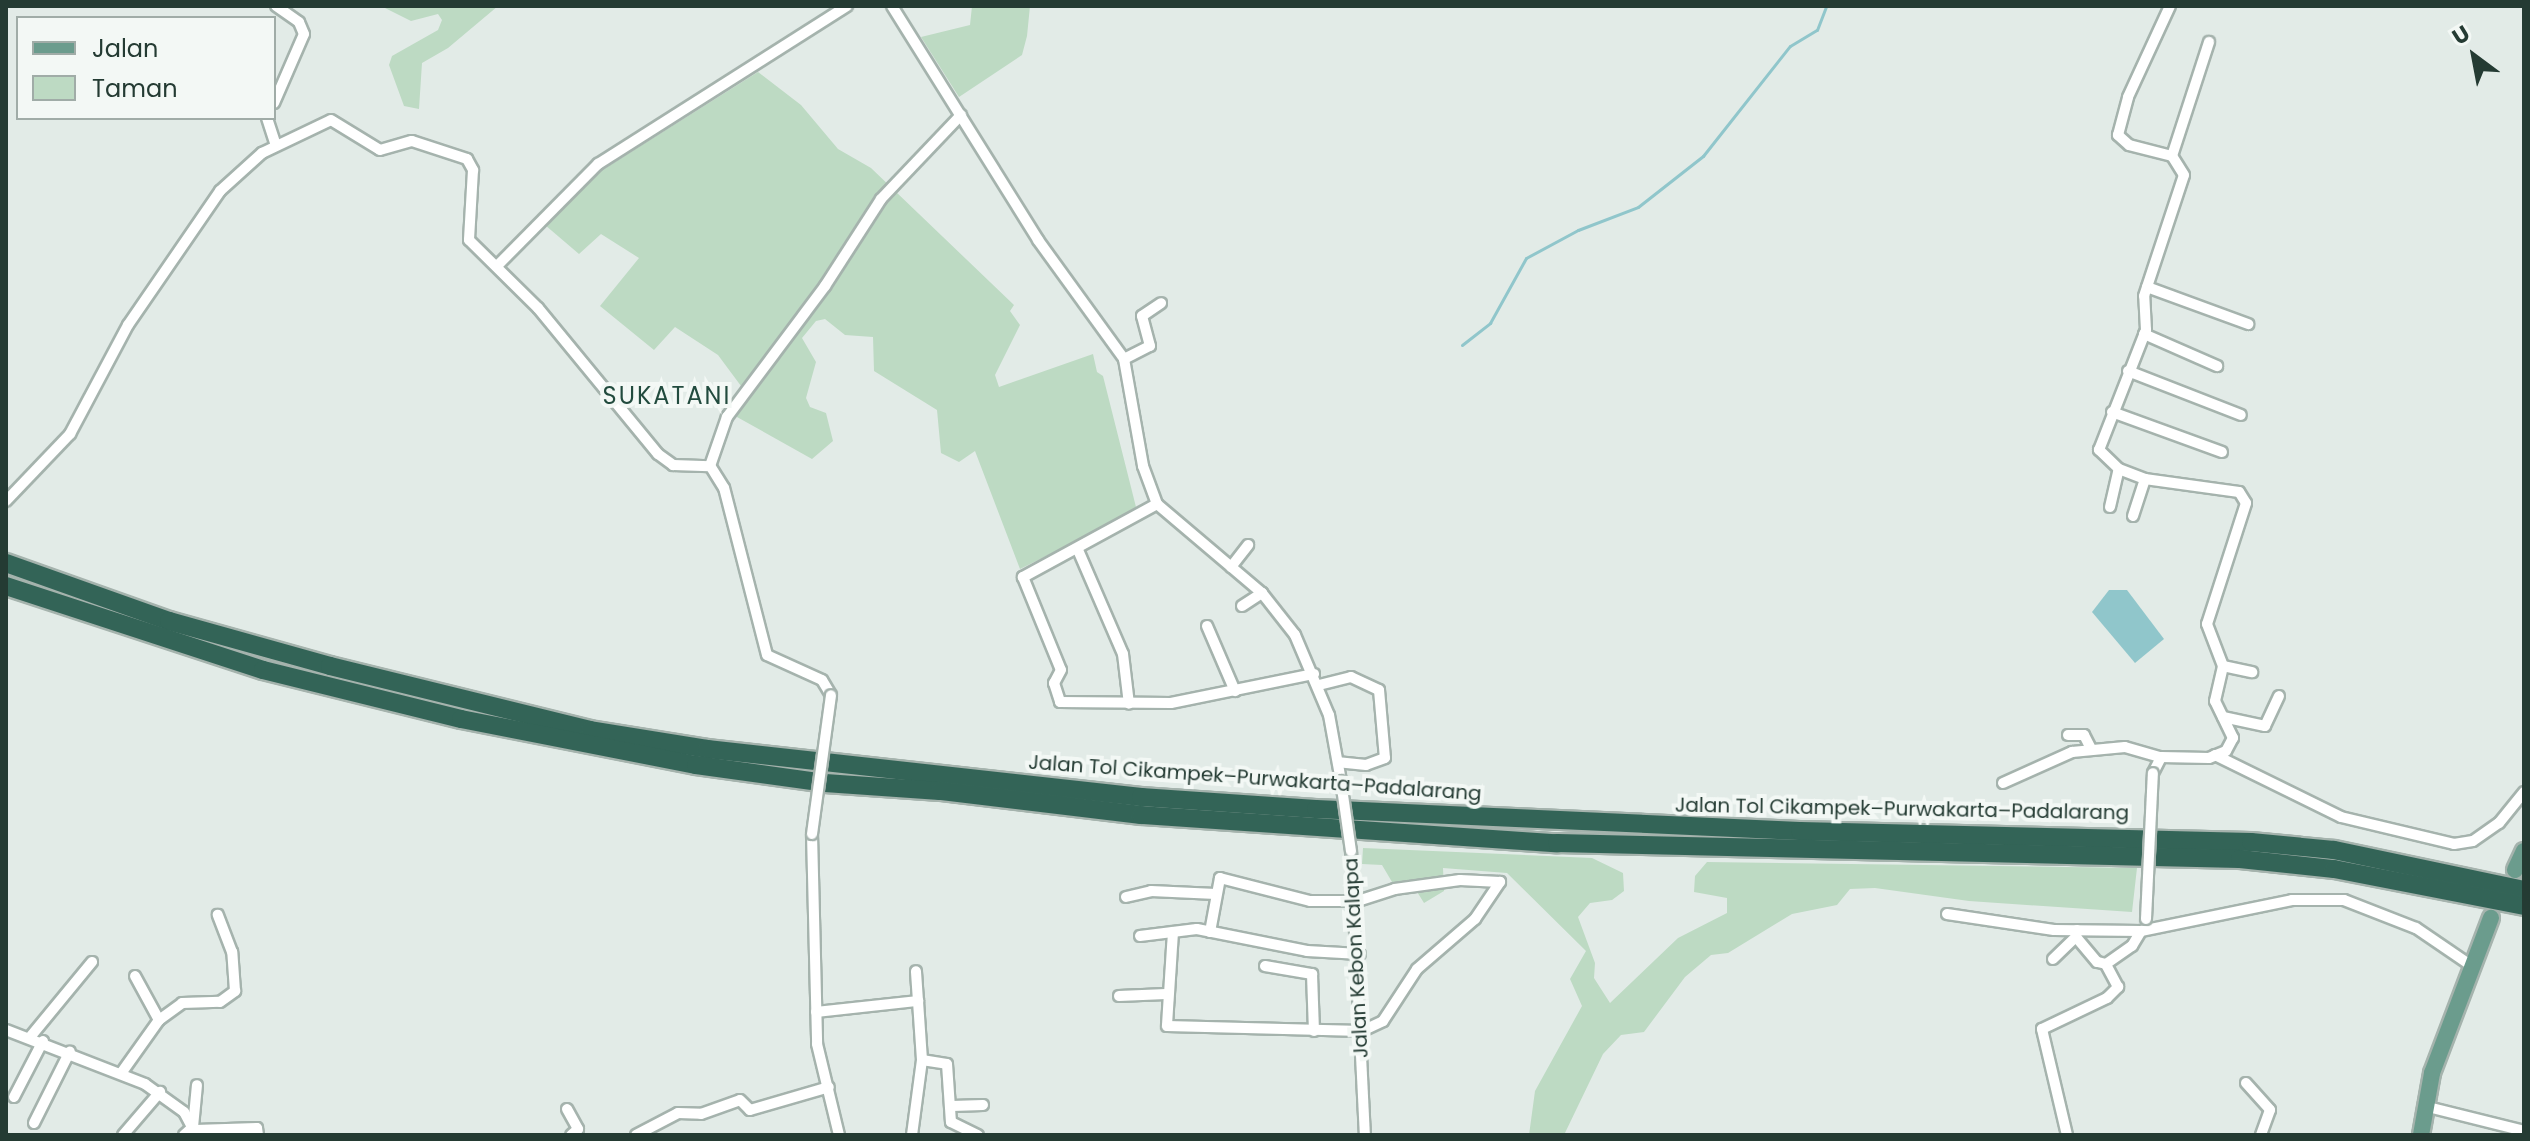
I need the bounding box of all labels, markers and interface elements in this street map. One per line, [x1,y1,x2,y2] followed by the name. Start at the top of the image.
[16,16,276,120] legend
[2434,16,2514,96] north arrow
[2446,18,2476,52] text: U
[92,32,158,65] text: Jalan
[92,72,178,105] text: Taman
[603,382,731,410] district label: SUKATANI
[1028,750,1482,806] street label: Jalan Tol Cikampek–Purwakarta–Padalarang
[1675,793,2129,825] street label: Jalan Tol Cikampek–Purwakarta–Padalarang
[1339,857,1373,1059] street label: Jalan Kebon Kalapa

